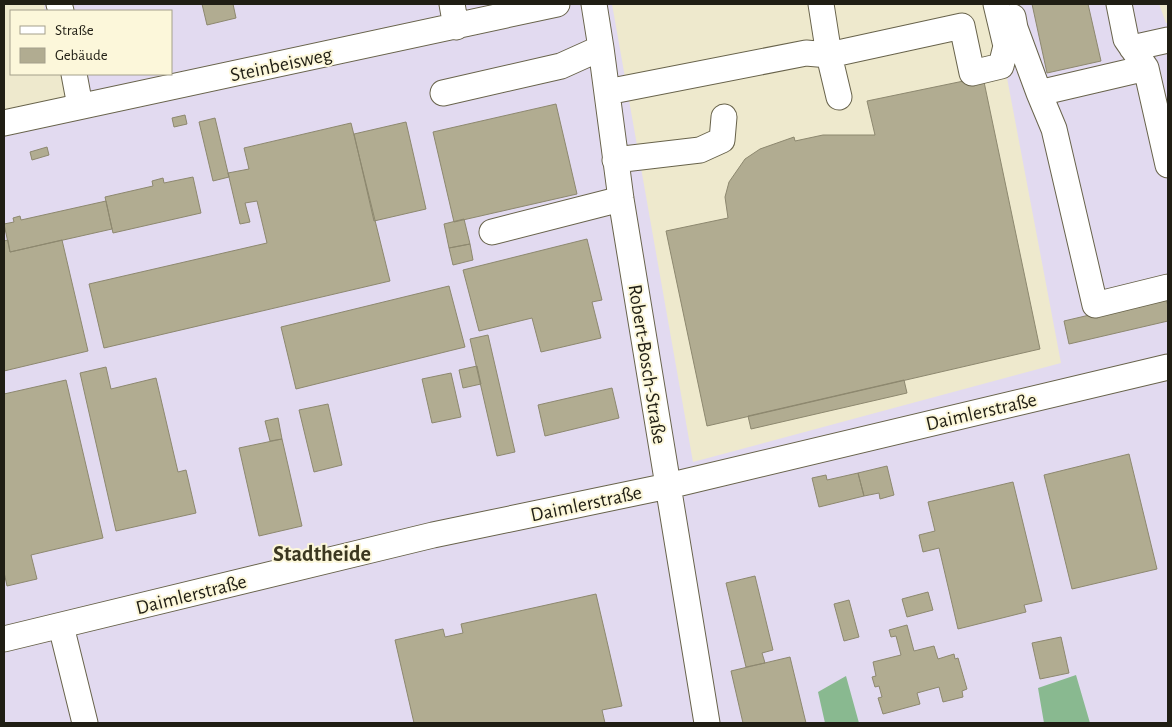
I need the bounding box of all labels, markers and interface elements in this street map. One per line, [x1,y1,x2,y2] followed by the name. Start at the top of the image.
[10,10,172,75] legend
[55,23,94,38] text: Straße
[228,44,334,86] street label: Steinbeisweg
[55,48,108,63] text: Gebäude
[625,283,670,445] street label: Robert-Bosch-Straße
[924,389,1039,434] street label: Daimlerstraße
[529,482,644,526] street label: Daimlerstraße
[273,543,371,565] district label: Stadtheide
[134,572,249,618] street label: Daimlerstraße

